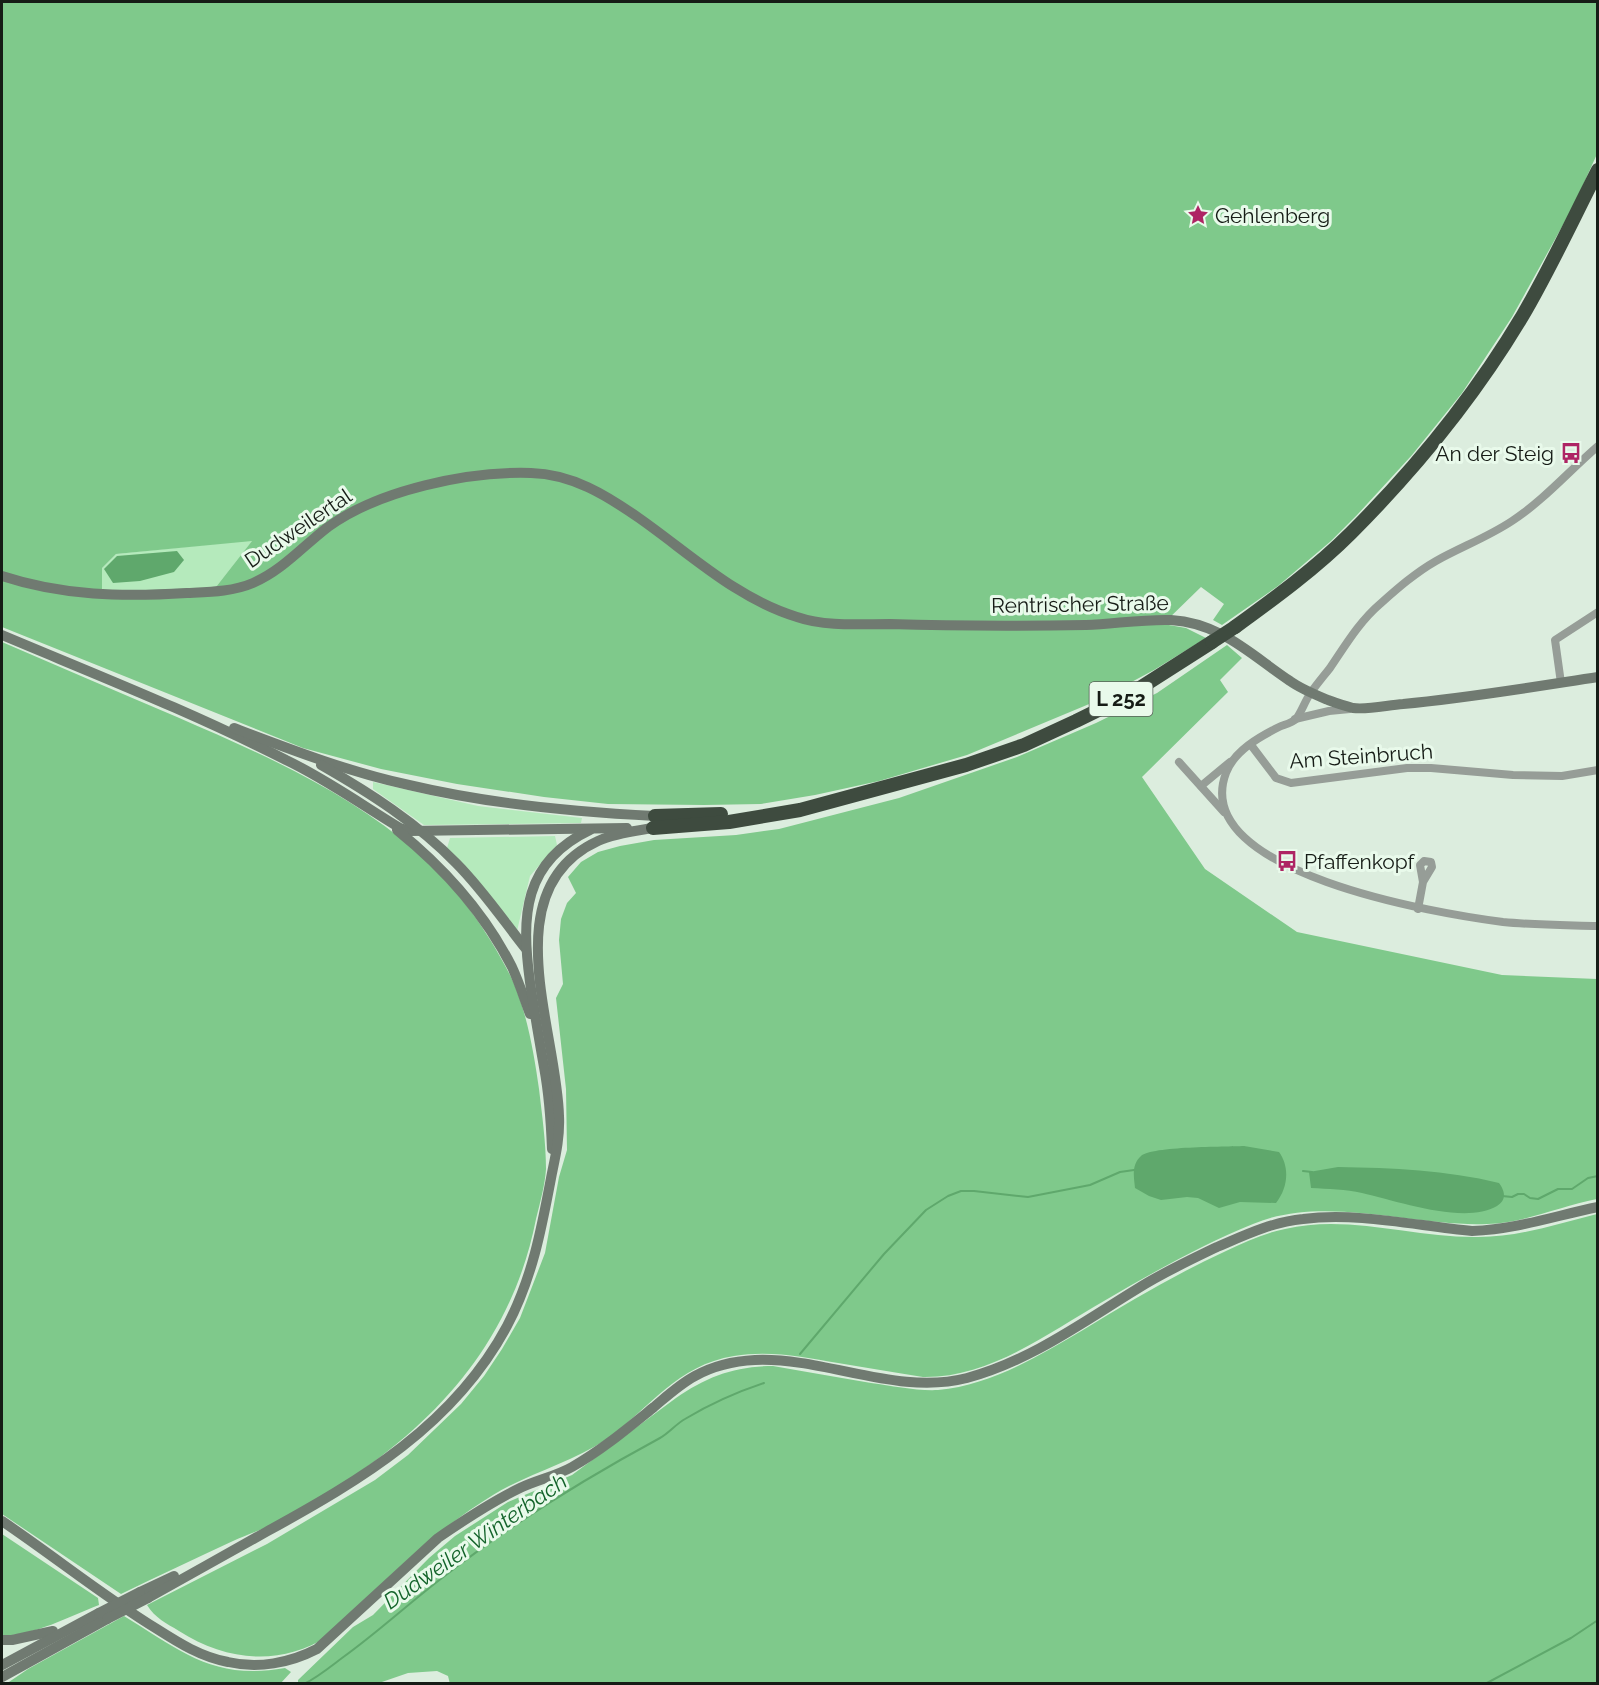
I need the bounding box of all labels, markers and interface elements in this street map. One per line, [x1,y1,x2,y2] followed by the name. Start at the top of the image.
[1186,203,1210,227] place icon: Gehlenberg
[1215,203,1330,228] place label: Gehlenberg
[1435,441,1554,466] place label: An der Steig
[1559,441,1583,465] bus stop icon: An der Steig
[240,483,357,573] street label: Dudweilertal
[991,590,1169,618] street label: Rentrischer Straße
[1090,682,1152,716] road number: L 252
[1288,739,1434,773] street label: Am Steinbruch
[1275,849,1299,873] bus stop icon: Pfaffenkopf
[1304,849,1416,874] place label: Pfaffenkopf
[378,1468,572,1614] water label: Dudweiler Winterbach

